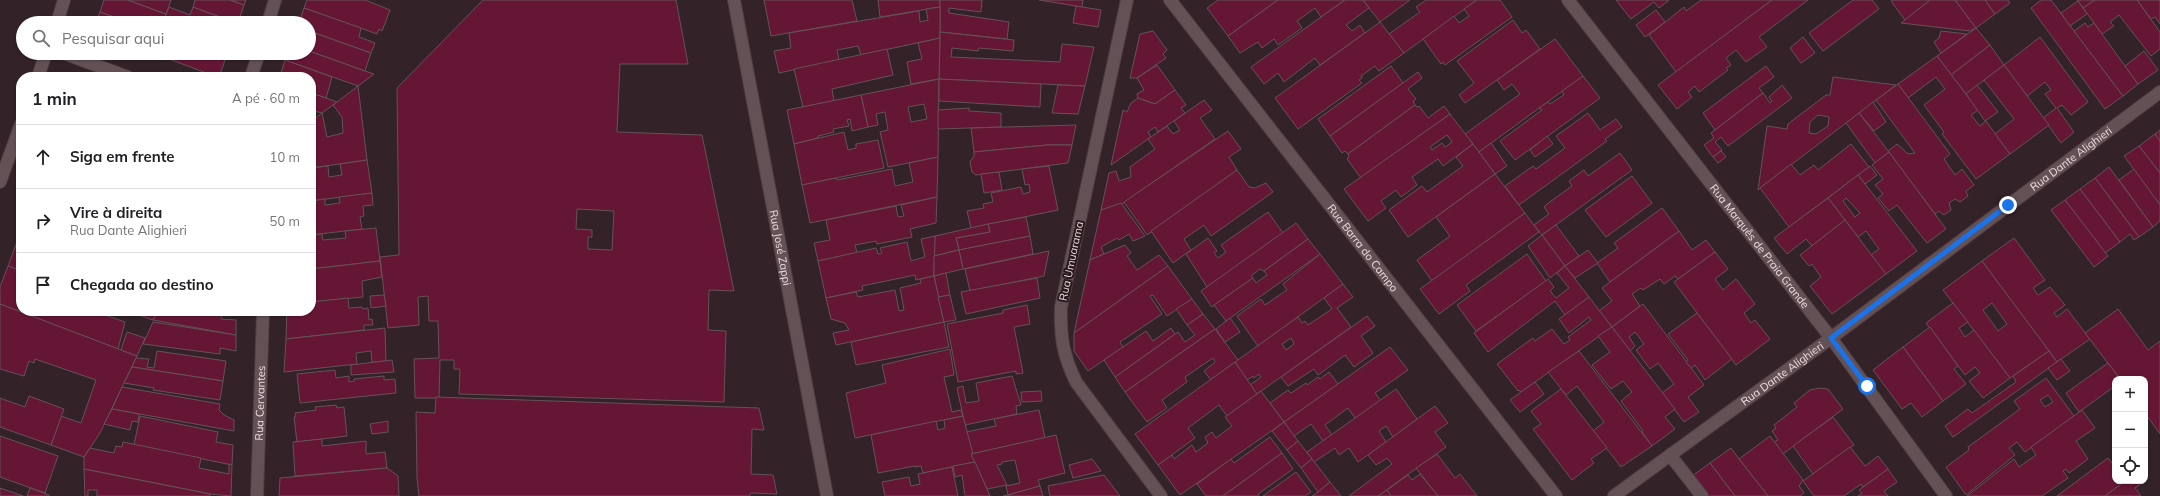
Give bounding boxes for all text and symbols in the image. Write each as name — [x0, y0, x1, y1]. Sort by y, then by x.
search box — [16, 16, 316, 60]
icon: search — [30, 27, 52, 49]
text: Pesquisar aqui — [62, 29, 164, 48]
text: 1 min — [32, 88, 77, 109]
text: A pé · 60 m — [232, 90, 300, 106]
street label: Rua Dante Alighieri — [2027, 123, 2115, 194]
icon: ahead — [32, 146, 54, 168]
text: Siga em frente — [70, 147, 175, 166]
text: 10 m — [270, 149, 300, 165]
street label: Rua Marquês de Praia Grande — [1707, 181, 1812, 311]
route end — [1999, 196, 2017, 214]
street label: Rua Barra do Campo — [1324, 201, 1401, 294]
text: Vire à direita — [70, 203, 162, 222]
street label: Rua José Zappi — [767, 209, 794, 287]
icon: right — [32, 210, 54, 232]
text: 50 m — [270, 213, 300, 229]
street label: Rua Umuarama — [1056, 220, 1086, 302]
text: Rua Dante Alighieri — [70, 222, 187, 238]
icon: arrive — [32, 274, 54, 296]
text: Chegada ao destino — [70, 275, 214, 294]
street label: Rua Dante Alighieri — [1738, 339, 1826, 408]
street label: Rua Cervantes — [252, 365, 268, 441]
map controls — [2112, 376, 2148, 484]
button: + — [2112, 376, 2148, 412]
route start — [1858, 377, 1876, 395]
button: − — [2112, 412, 2148, 448]
button: locate — [2112, 448, 2148, 484]

